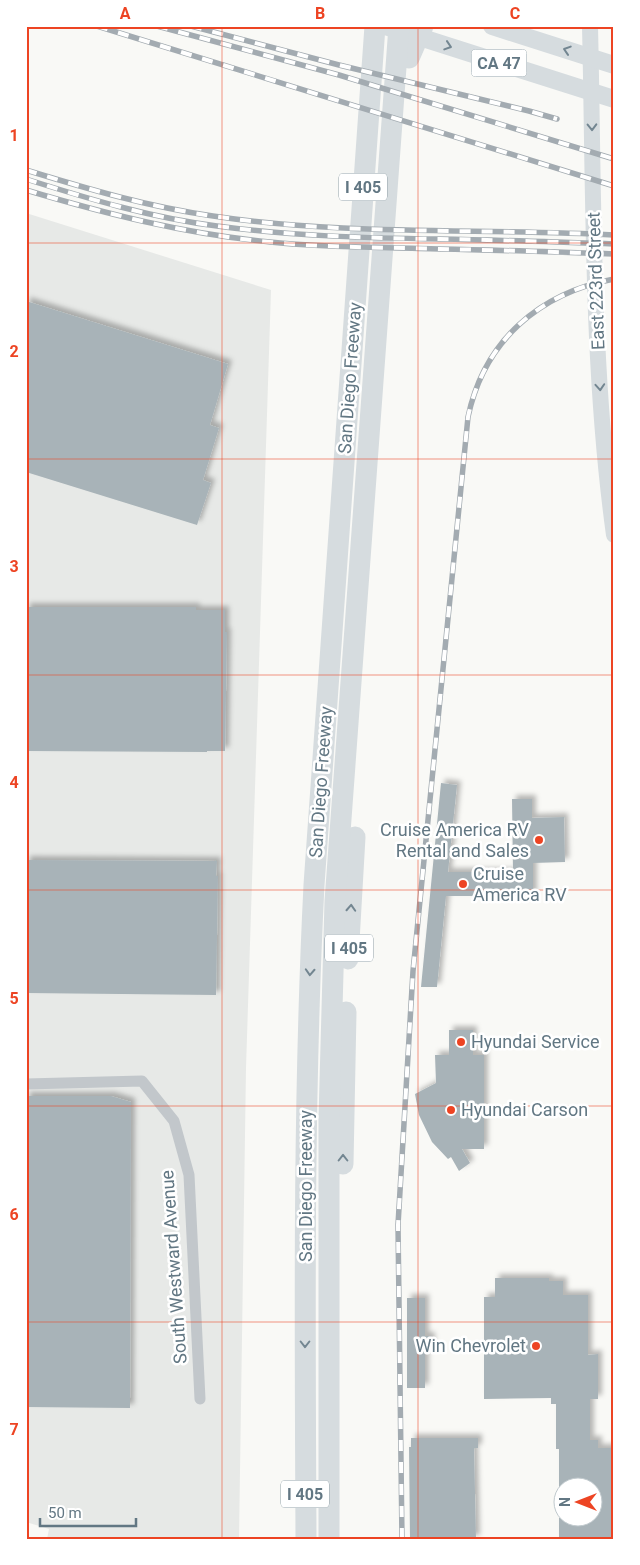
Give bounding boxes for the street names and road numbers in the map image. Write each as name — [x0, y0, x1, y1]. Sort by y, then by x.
road number: CA 47 — [472, 49, 526, 76]
road number: I 405 — [339, 173, 387, 200]
street label: East 223rd Street — [583, 212, 608, 350]
street label: San Diego Freeway — [334, 301, 365, 454]
street label: San Diego Freeway — [305, 705, 336, 858]
road number: I 405 — [325, 934, 373, 961]
street label: San Diego Freeway — [295, 1110, 316, 1262]
street label: South Westward Avenue — [156, 1169, 191, 1365]
road number: I 405 — [281, 1480, 329, 1508]

